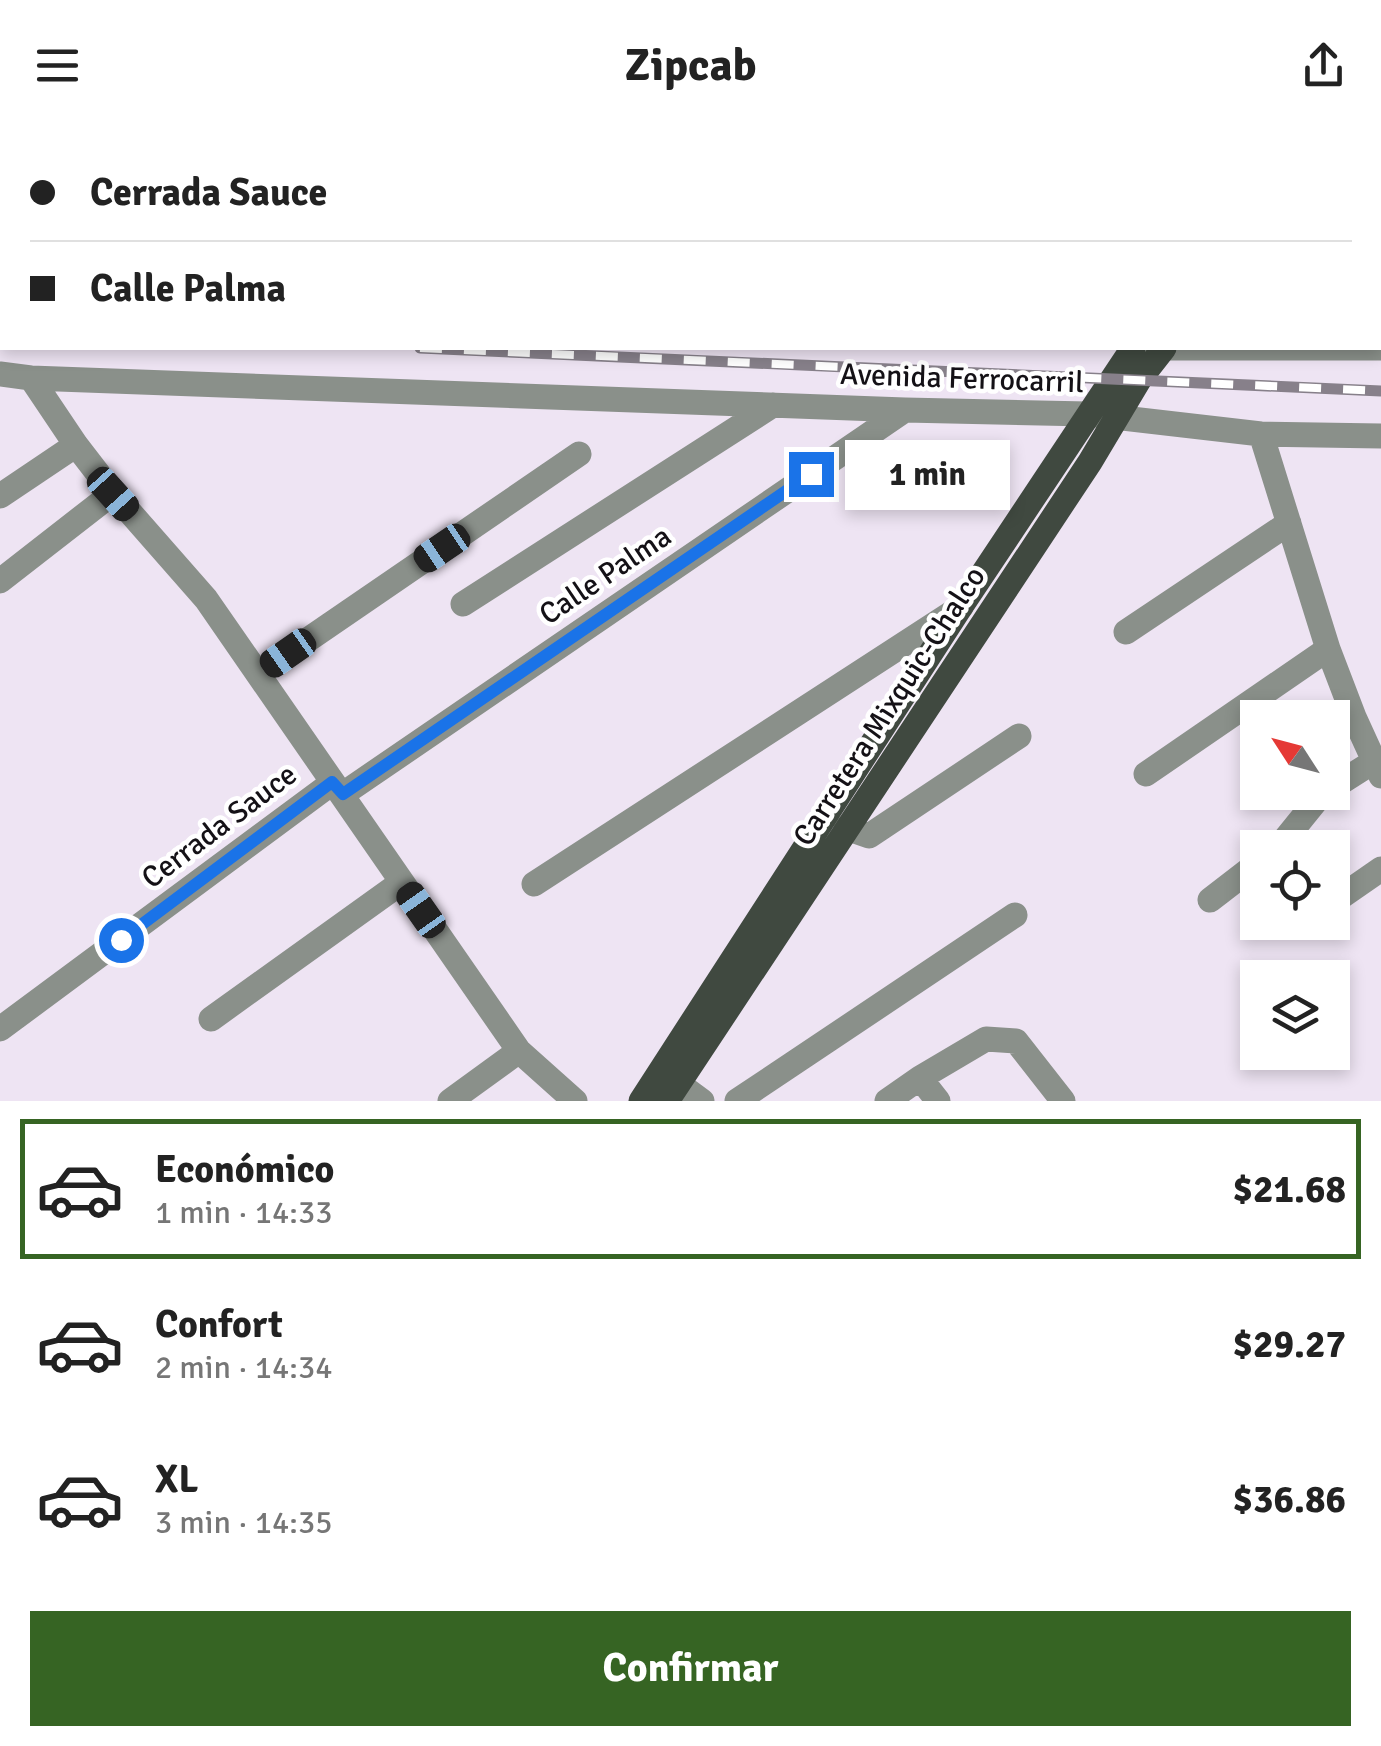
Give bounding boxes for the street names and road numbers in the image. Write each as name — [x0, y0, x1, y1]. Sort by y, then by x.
street label: Avenida Ferrocarril — [839, 356, 1085, 401]
street label: Calle Palma — [532, 518, 678, 633]
street label: Carretera Mixquic-Chalco — [785, 560, 994, 853]
street label: Cerrada Sauce — [134, 756, 304, 897]

